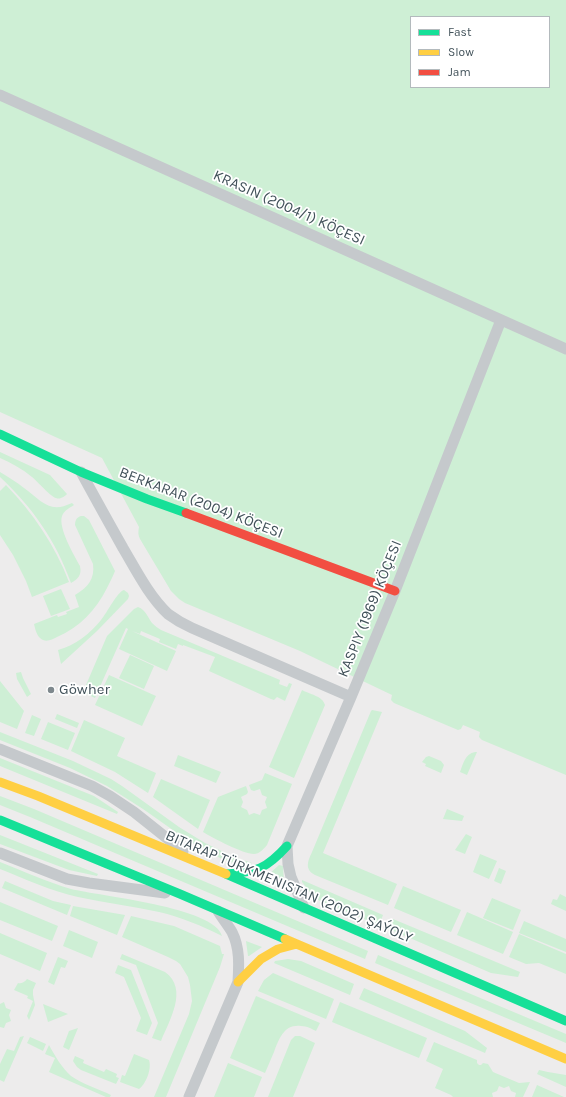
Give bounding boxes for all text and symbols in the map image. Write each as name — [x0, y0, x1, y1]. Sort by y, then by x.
legend — [410, 16, 550, 88]
text: Fast — [448, 25, 471, 39]
text: Slow — [448, 45, 474, 59]
text: Jam — [448, 65, 471, 79]
street label: KRASIN (2004/1) KÖÇESI — [210, 166, 368, 250]
street label: BERKARAR (2004) KÖÇESI — [117, 463, 285, 543]
street label: KASPIY (1969) KÖÇESI — [334, 538, 406, 680]
place label: Göwher — [59, 681, 110, 699]
marker: Göwher — [46, 685, 56, 695]
street label: BITARAP TÜRKMENISTAN (2002) ŞAÝOLY — [163, 827, 415, 947]

